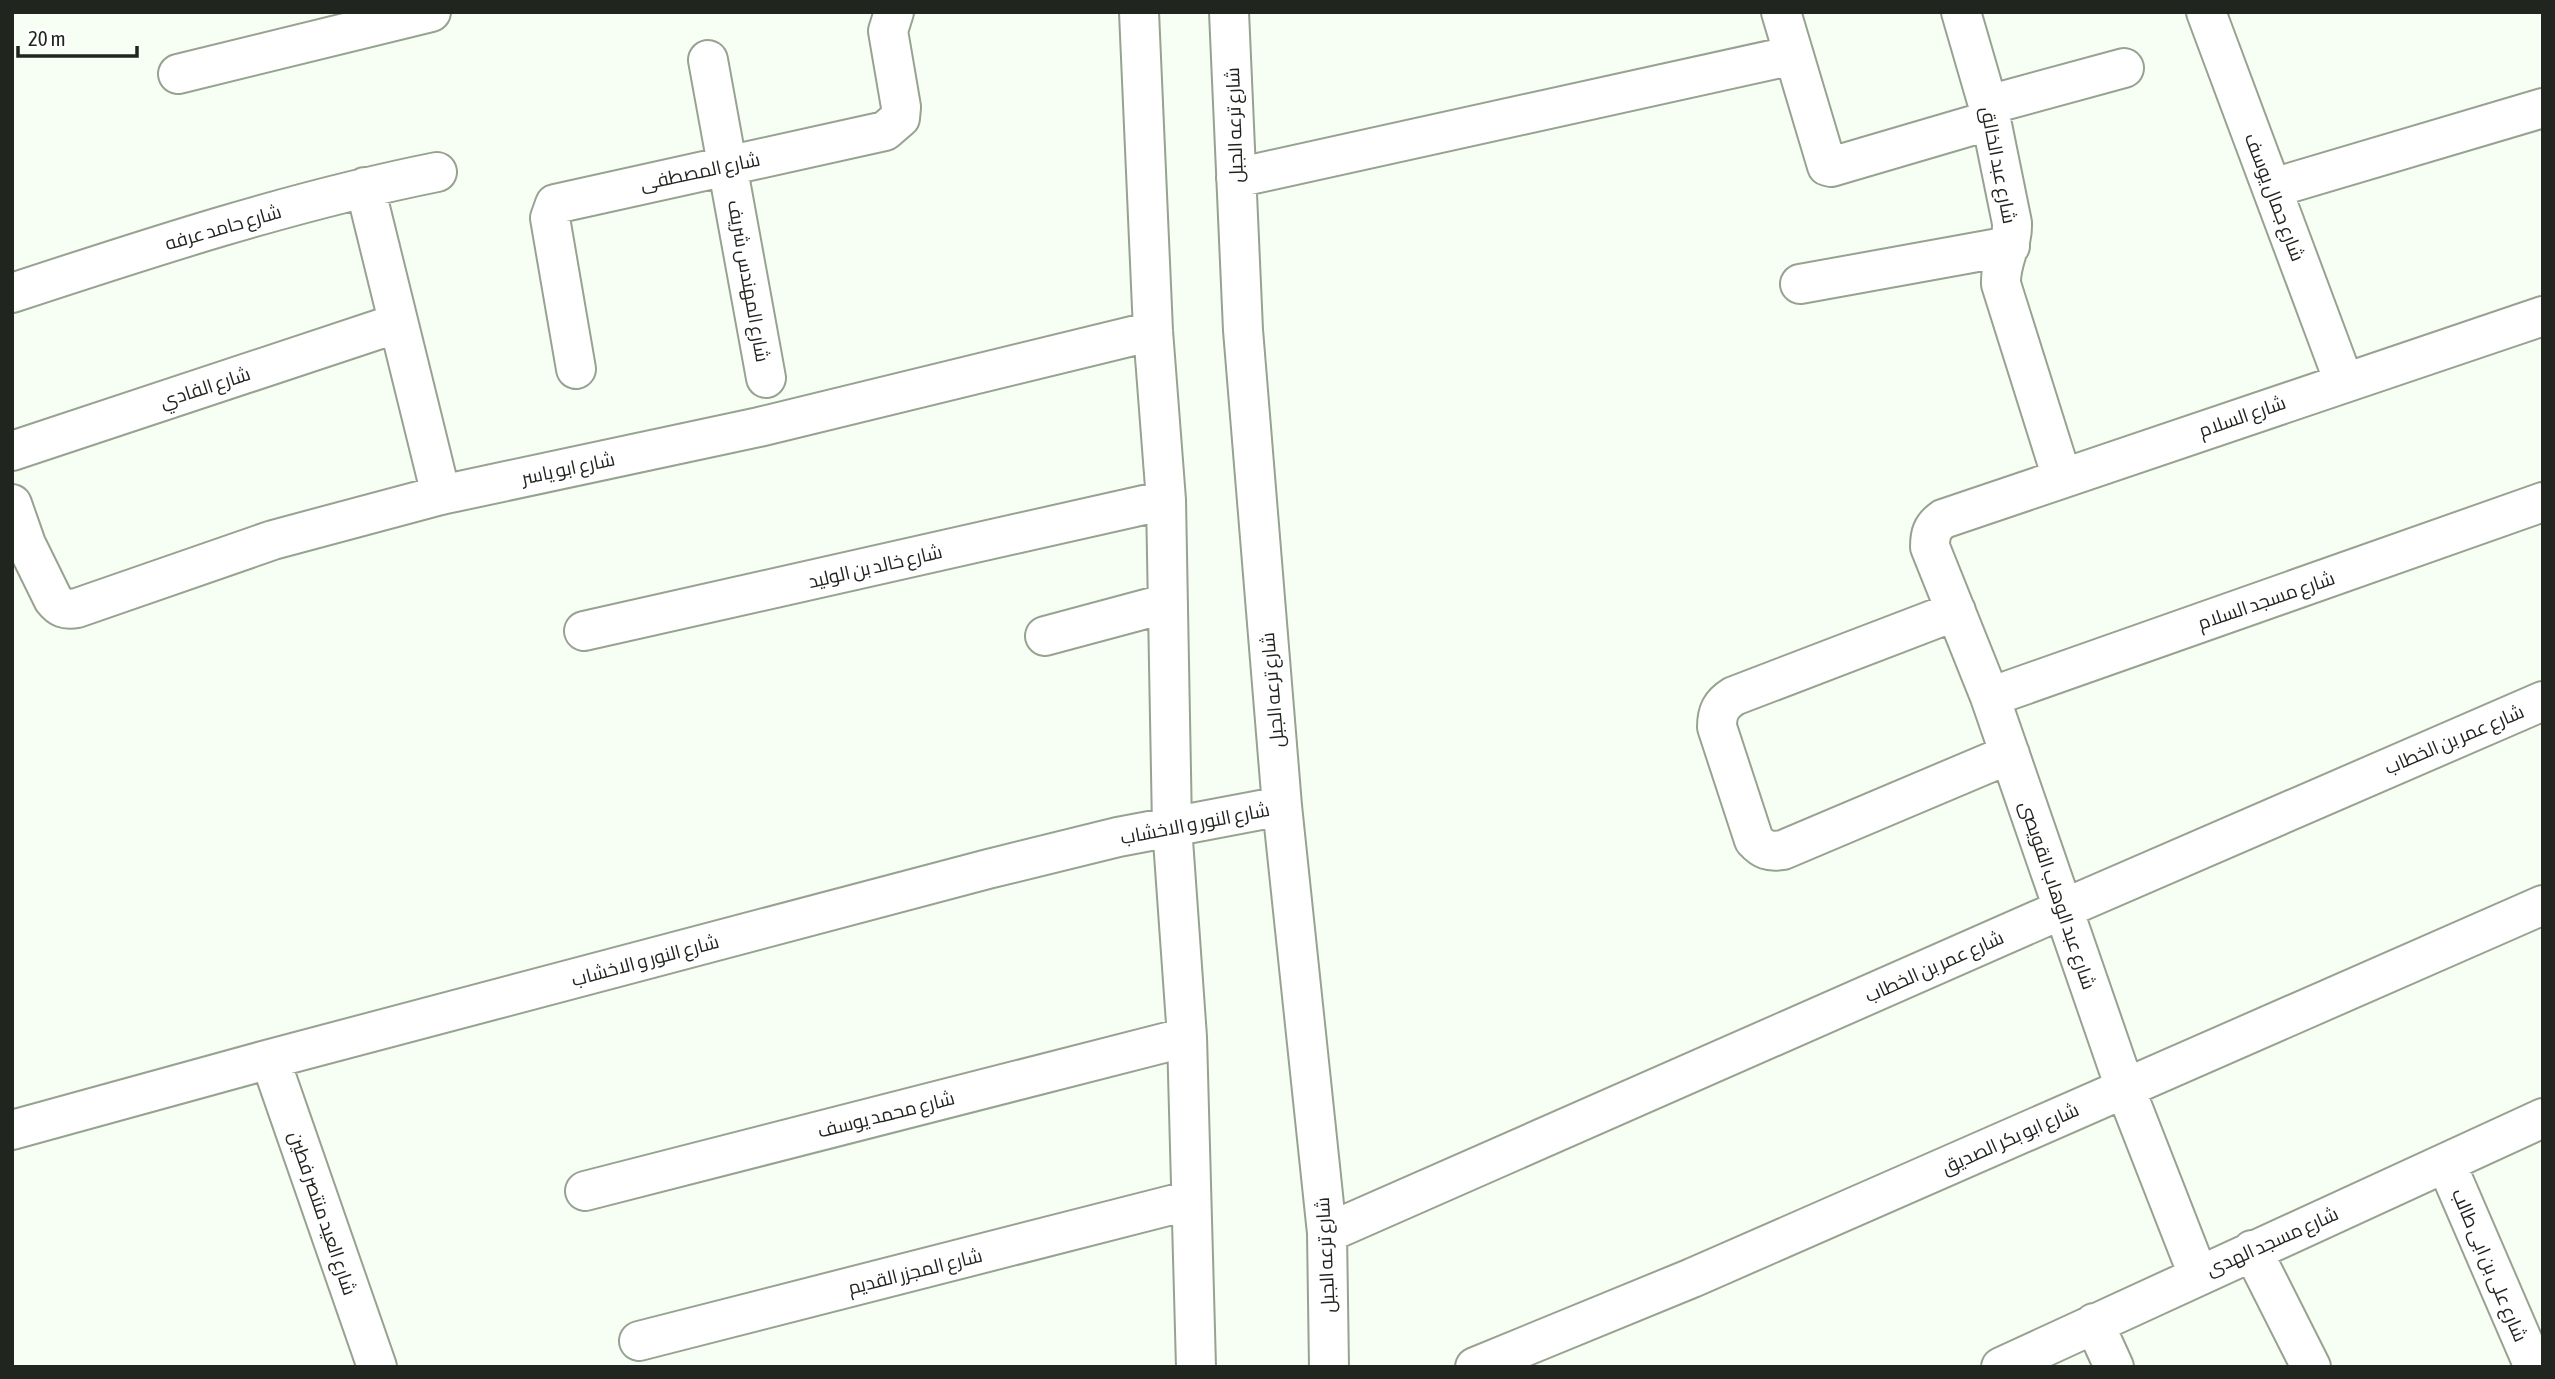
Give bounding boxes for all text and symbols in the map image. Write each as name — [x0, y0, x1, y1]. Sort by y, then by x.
scale bar — [18, 14, 136, 58]
text: 20 m — [28, 26, 66, 50]
street label: شارع ترعه الجبل — [1221, 67, 1250, 183]
street label: شارع عبد الخالق — [1974, 105, 2021, 226]
street label: شارع جمال يوسف — [2238, 130, 2310, 265]
street label: شارع المصطفى — [638, 148, 763, 197]
street label: شارع المهندس شريف — [721, 198, 774, 364]
street label: شارع حامد عرفه — [162, 200, 285, 257]
street label: شارع الفادي — [157, 362, 254, 416]
street label: شارع السلام — [2196, 391, 2289, 444]
street label: شارع ابو ياسر — [518, 447, 617, 492]
street label: شارع خالد بن الوليد — [806, 540, 945, 595]
street label: شارع مسجد السلام — [2195, 566, 2338, 637]
street label: شارع ترعه الجبل — [1256, 631, 1291, 749]
street label: شارع عمر بن الخطاب — [2381, 700, 2528, 781]
street label: شارع النور و الاخشاب — [1118, 798, 1272, 851]
street label: شارع عبد الوهاب القويصى — [2013, 798, 2101, 993]
street label: شارع عمر بن الخطاب — [1861, 926, 2008, 1009]
street label: شارع النور و الاخشاب — [569, 930, 722, 993]
street label: شارع محمد يوسف — [815, 1086, 958, 1145]
street label: شارع ابو بكر الصديق — [1938, 1098, 2083, 1181]
street label: شارع العيد منتصر فطين — [282, 1128, 361, 1299]
street label: شارع على بن ابى طالب — [2445, 1185, 2532, 1346]
street label: شارع ترعه الجبل — [1311, 1197, 1342, 1313]
street label: شارع مسجد الهدى — [2203, 1202, 2343, 1283]
street label: شارع المجزر القديم — [846, 1244, 985, 1301]

